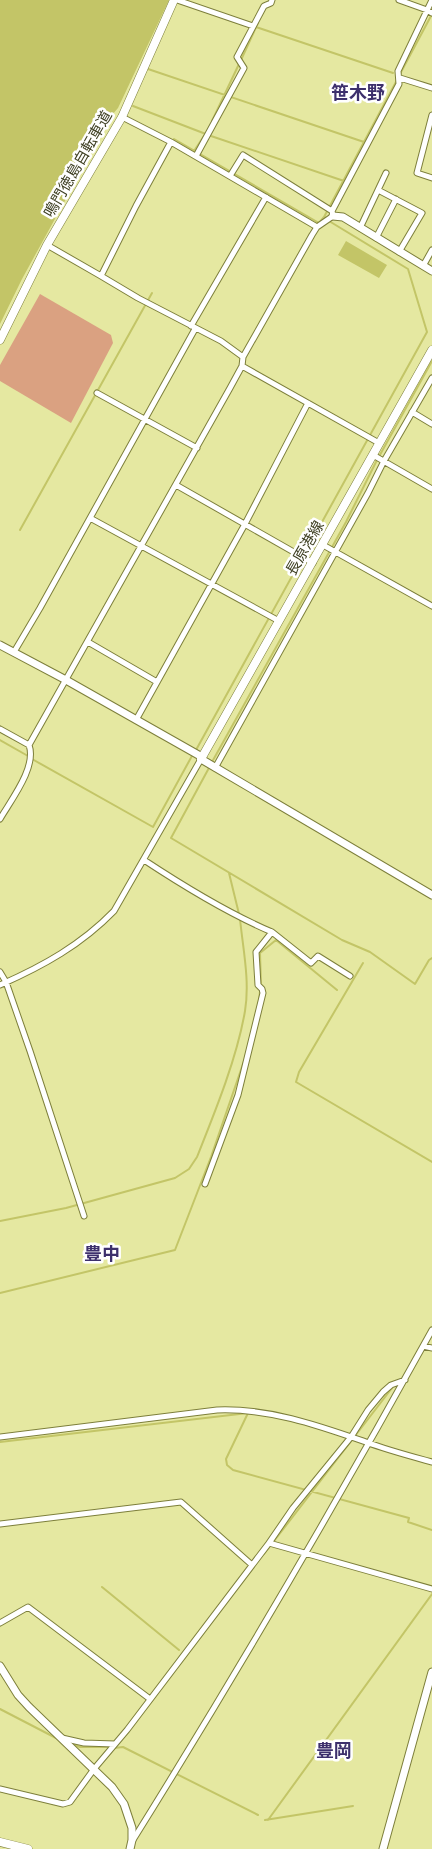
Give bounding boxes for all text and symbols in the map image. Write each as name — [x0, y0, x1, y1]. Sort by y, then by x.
district label: 笹木野 — [331, 81, 385, 104]
street label: 鳴門徳島自転車道 — [39, 107, 116, 220]
street label: 長原港線 — [281, 517, 328, 578]
district label: 豊中 — [84, 1242, 120, 1265]
district label: 豊岡 — [316, 1739, 352, 1762]

